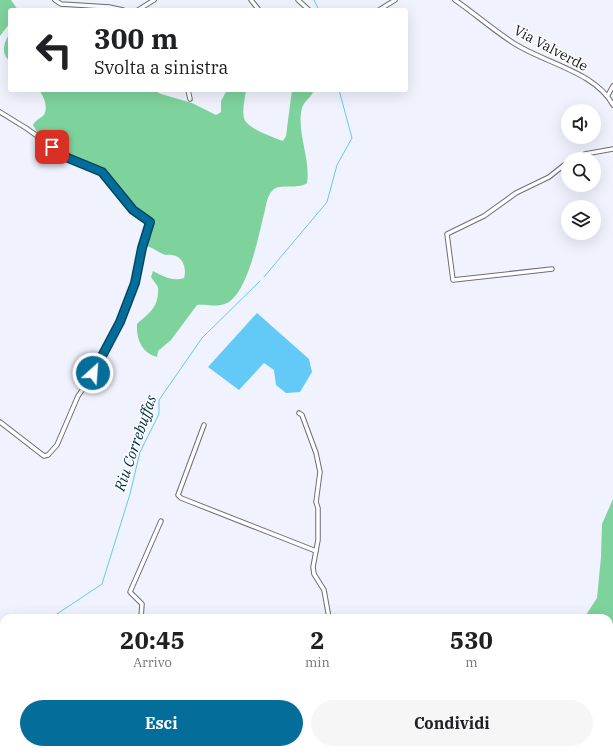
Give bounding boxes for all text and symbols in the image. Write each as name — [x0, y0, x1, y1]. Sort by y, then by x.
text: 300 m — [94, 20, 178, 57]
street label: Via Valverde — [511, 21, 591, 75]
icon: left — [28, 24, 80, 76]
text: Svolta a sinistra — [94, 56, 228, 79]
map controls — [561, 104, 601, 240]
button: sound — [561, 104, 601, 144]
pin — [35, 130, 69, 164]
icon: arrive — [41, 136, 63, 158]
button: search — [561, 152, 601, 192]
button: layers — [561, 200, 601, 240]
position arrow — [72, 352, 114, 394]
water label: Riu Correbuffas — [109, 392, 160, 494]
text: 20:45 — [120, 624, 185, 656]
text: 2 — [310, 624, 325, 656]
text: 530 — [450, 624, 493, 656]
text: Arrivo — [133, 654, 172, 671]
text: min — [305, 654, 330, 671]
text: m — [465, 654, 478, 671]
button: Esci — [20, 700, 303, 746]
button: Condividi — [311, 700, 593, 746]

